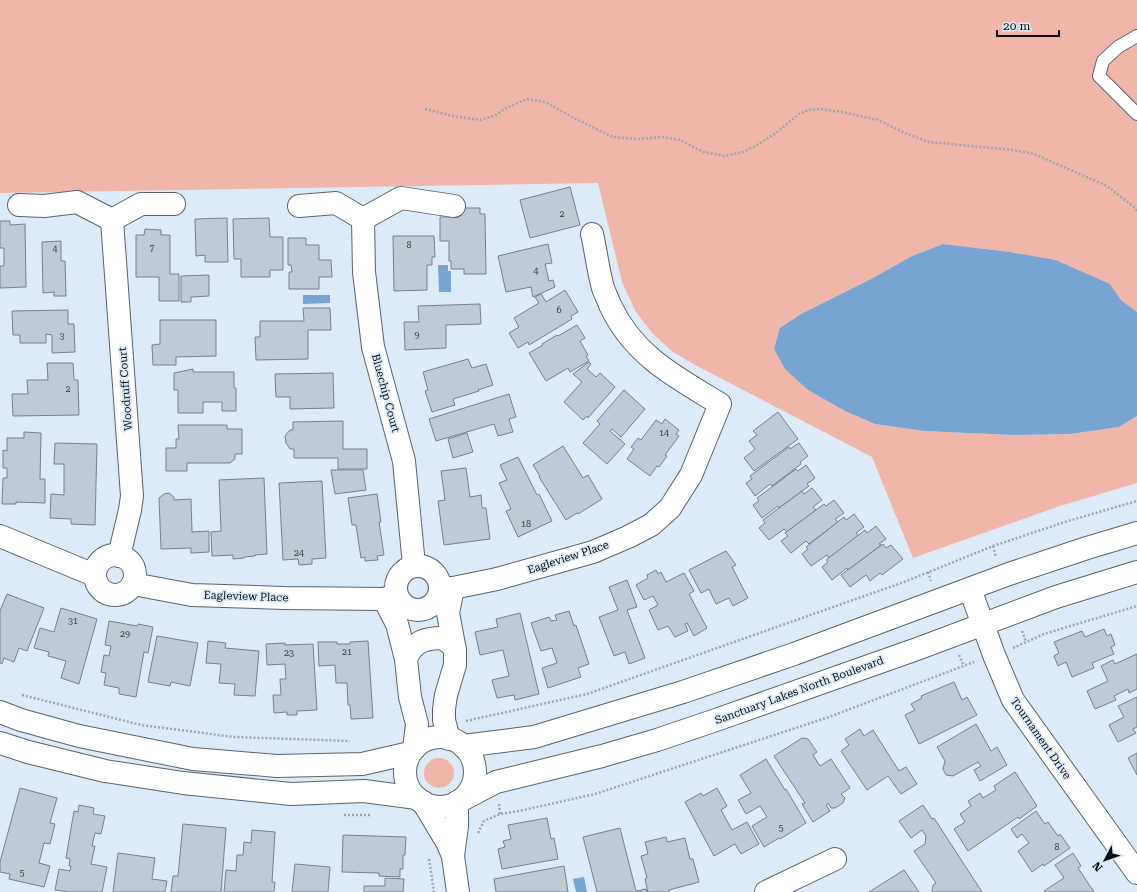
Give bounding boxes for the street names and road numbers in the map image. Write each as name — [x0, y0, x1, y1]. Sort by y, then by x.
street label: Woodruff Court — [116, 347, 135, 431]
street label: Bluechip Court — [369, 352, 402, 434]
street label: Eagleview Place — [526, 538, 610, 577]
street label: Eagleview Place — [203, 589, 289, 604]
street label: Sanctuary Lakes North Boulevard — [713, 654, 885, 727]
street label: Tournament Drive — [1008, 695, 1074, 782]

